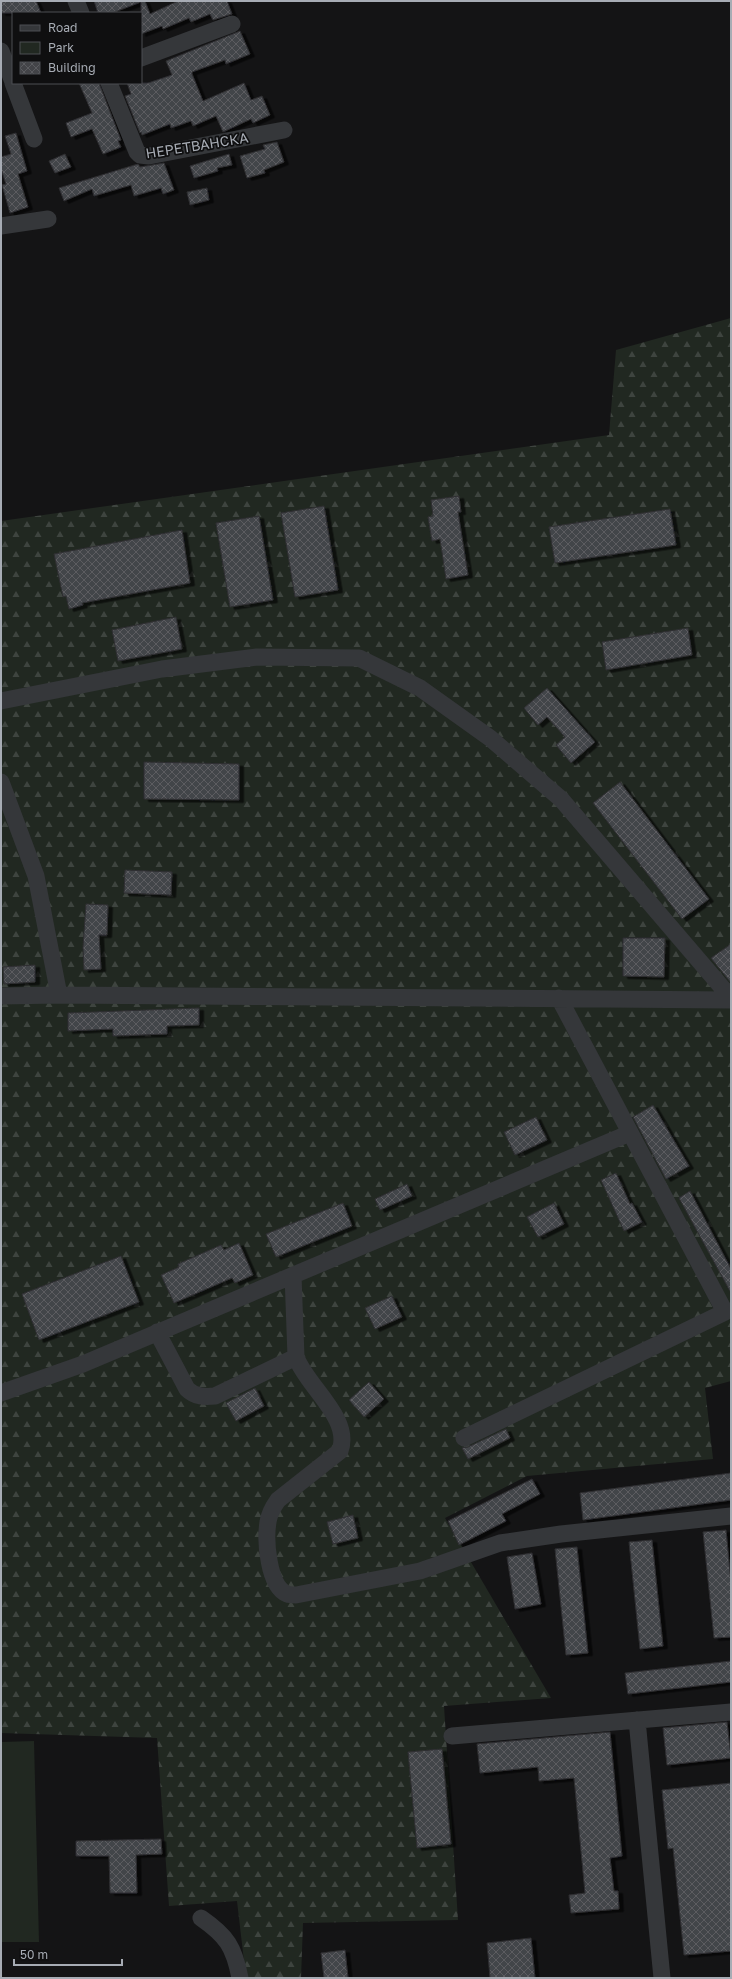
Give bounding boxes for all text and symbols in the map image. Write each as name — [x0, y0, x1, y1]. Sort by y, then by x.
legend — [12, 12, 142, 84]
text: Road — [48, 20, 77, 35]
text: Park — [48, 40, 74, 55]
text: Building — [48, 60, 96, 75]
street label: НЕРЕТВАНСКА — [144, 128, 250, 162]
scale bar — [14, 1941, 122, 1967]
text: 50 m — [20, 1947, 48, 1962]

